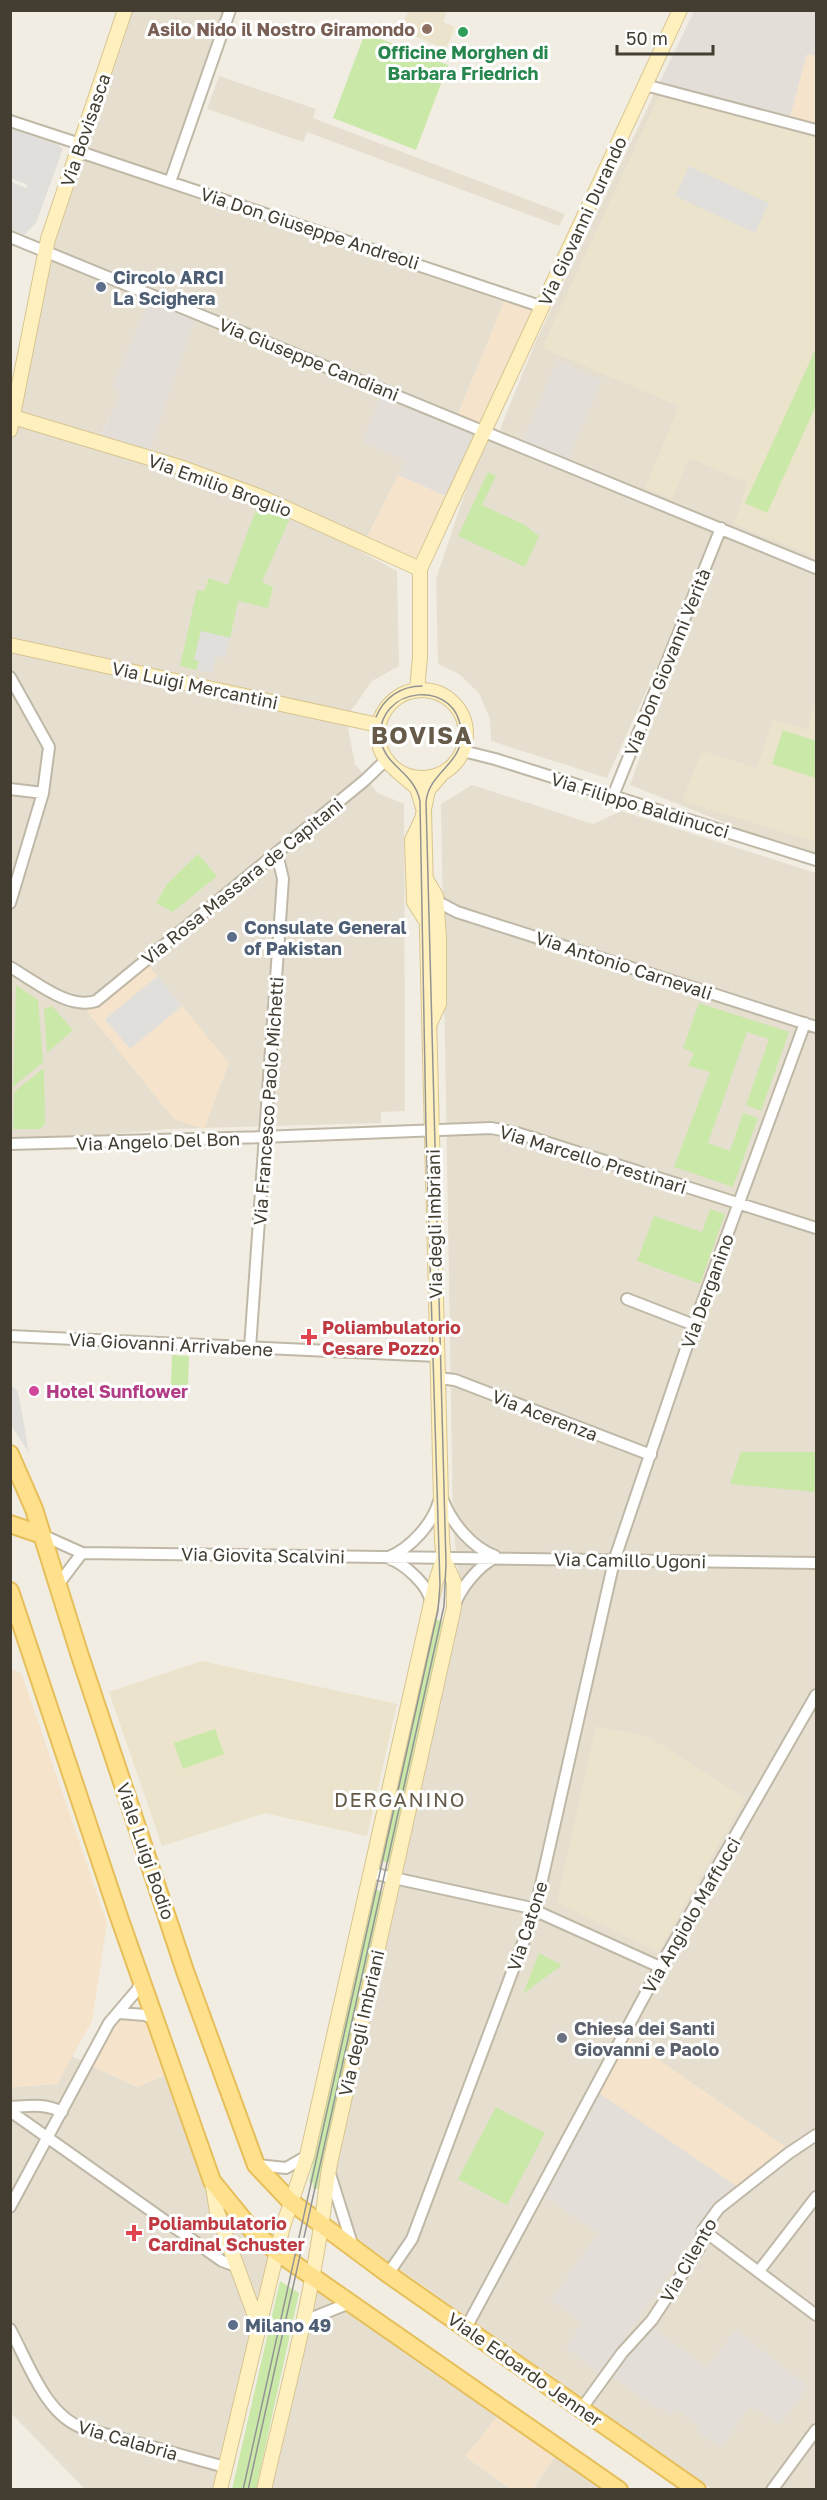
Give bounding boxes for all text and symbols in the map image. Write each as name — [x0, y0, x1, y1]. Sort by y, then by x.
place label: Asilo Nido il Nostro Giramondo — [147, 18, 415, 40]
scale bar — [617, 18, 713, 56]
marker: Asilo Nido il Nostro Giramondo — [420, 22, 434, 36]
marker: Officine Morghen di Barbara Friedrich — [456, 25, 470, 39]
text: 50 m — [626, 27, 668, 49]
place label: Officine Morghen di Barbara Friedrich — [377, 41, 549, 84]
street label: Via Bovisasca — [55, 71, 115, 189]
street label: Via Giovanni Durando — [533, 133, 631, 309]
street label: Via Don Giuseppe Andreoli — [198, 182, 422, 274]
place label: Circolo ARCI La Scighera — [113, 266, 224, 309]
marker: Circolo ARCI La Scighera — [94, 280, 108, 294]
street label: Via Giuseppe Candiani — [216, 313, 402, 405]
street label: Via Emilio Broglio — [145, 449, 295, 521]
street label: Via Don Giovanni Verità — [619, 565, 715, 759]
street label: Via Luigi Mercantini — [110, 657, 280, 713]
district label: BOVISA — [371, 720, 473, 749]
street label: Via Filippo Baldinucci — [548, 767, 732, 843]
street label: Via Rosa Massara de Capitani — [137, 793, 347, 969]
place label: Consulate General of Pakistan — [244, 916, 407, 959]
street label: Via Antonio Carnevali — [533, 926, 715, 1004]
marker: Consulate General of Pakistan — [225, 930, 239, 944]
street label: Via Francesco Paolo Michetti — [248, 976, 288, 1226]
street label: Via Marcello Prestinari — [497, 1120, 689, 1198]
street label: Via Angelo Del Bon — [76, 1127, 240, 1155]
street label: Via degli Imbriani — [422, 1149, 446, 1299]
street label: Via Derganino — [676, 1231, 738, 1351]
place label: Poliambulatorio Cesare Pozzo — [322, 1316, 461, 1359]
street label: Via Giovanni Arrivabene — [68, 1328, 274, 1360]
marker: Poliambulatorio Cesare Pozzo — [300, 1328, 318, 1346]
place label: Hotel Sunflower — [46, 1380, 188, 1402]
marker: Hotel Sunflower — [27, 1384, 41, 1398]
street label: Via Acerenza — [489, 1385, 601, 1445]
street label: Via Giovita Scalvini — [181, 1543, 345, 1567]
street label: Via Camillo Ugoni — [554, 1548, 706, 1572]
street label: Viale Luigi Bodio — [112, 1780, 180, 1922]
district label: DERGANINO — [334, 1787, 466, 1811]
street label: Via Angiolo Maffucci — [637, 1833, 745, 1997]
street label: Via Catone — [502, 1878, 552, 1974]
street label: Via degli Imbriani — [333, 1948, 389, 2098]
place label: Chiesa dei Santi Giovanni e Paolo — [574, 2017, 720, 2060]
marker: Chiesa dei Santi Giovanni e Paolo — [555, 2031, 569, 2045]
place label: Poliambulatorio Cardinal Schuster — [148, 2212, 305, 2255]
street label: Via Cilento — [655, 2214, 721, 2306]
marker: Poliambulatorio Cardinal Schuster — [125, 2224, 143, 2242]
street label: Viale Edoardo Jenner — [443, 2307, 607, 2431]
place label: Milano 49 — [245, 2314, 331, 2336]
marker: Milano 49 — [226, 2318, 240, 2332]
street label: Via Calabria — [75, 2415, 181, 2465]

